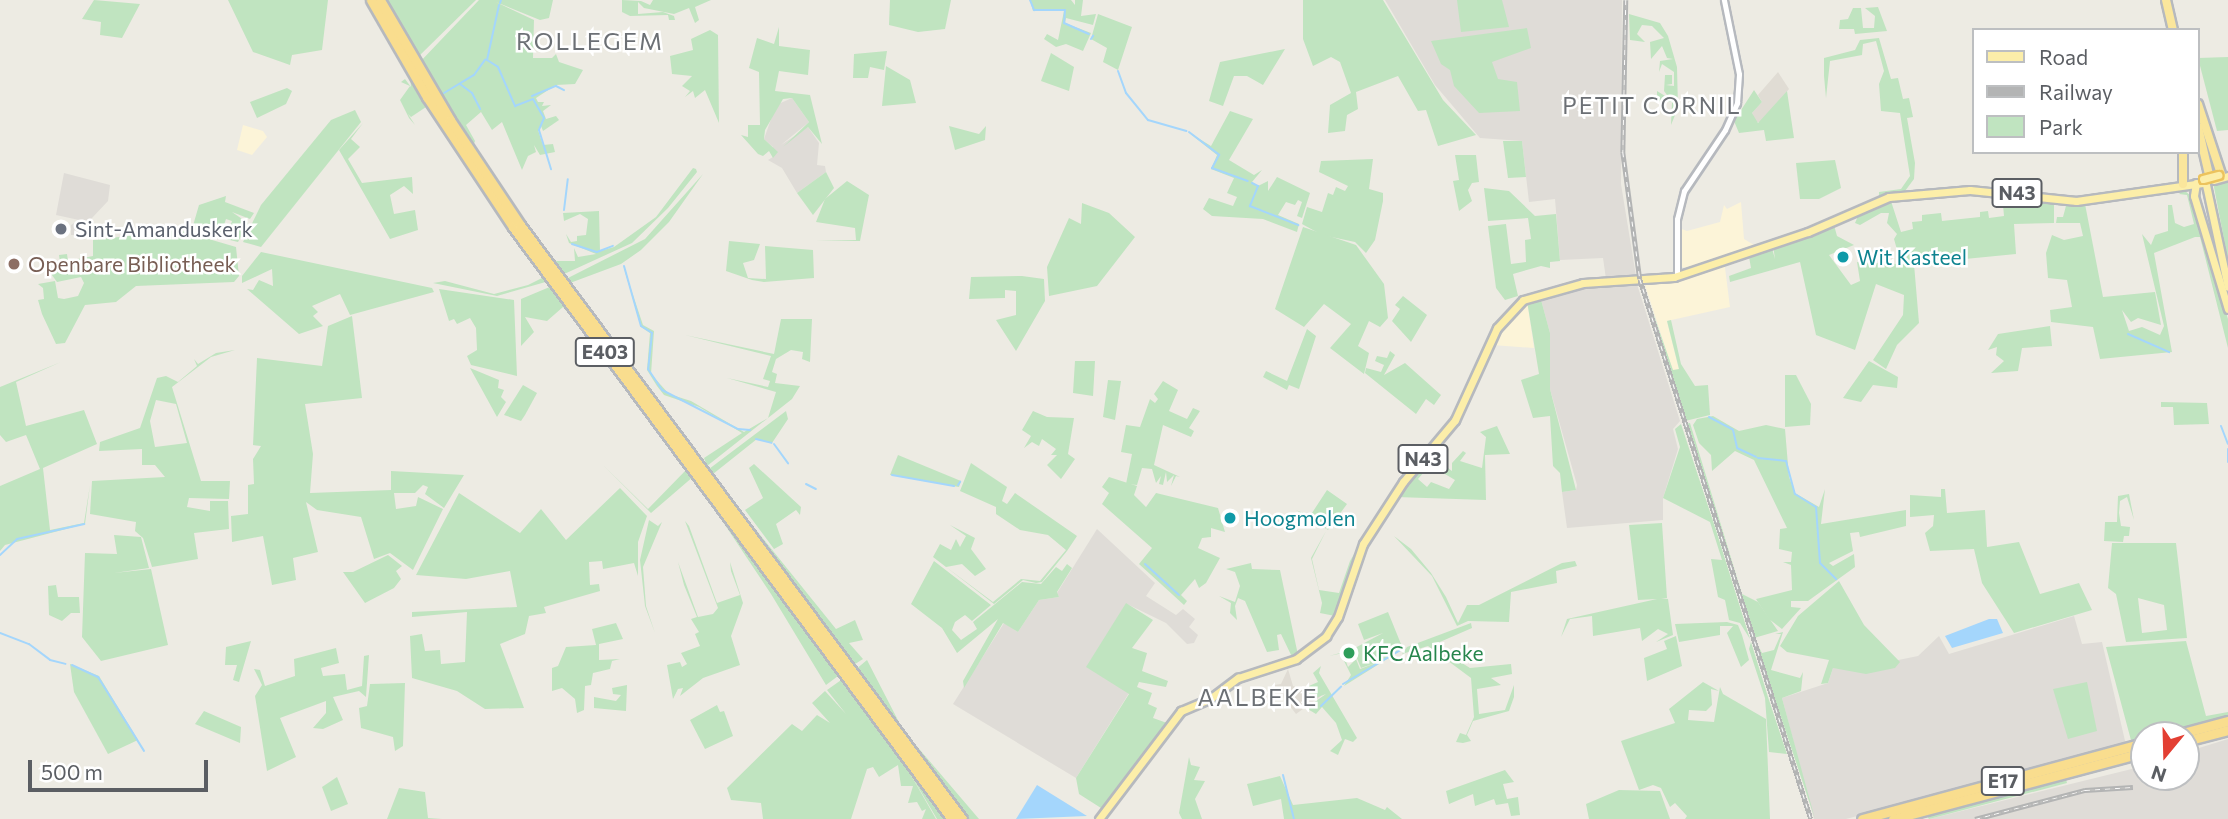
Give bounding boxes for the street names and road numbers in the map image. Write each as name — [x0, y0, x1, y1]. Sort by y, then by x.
road number: N43 — [1991, 178, 2043, 209]
road number: E403 — [574, 336, 636, 368]
road number: N43 — [1397, 444, 1449, 474]
road number: E17 — [1980, 766, 2026, 796]

